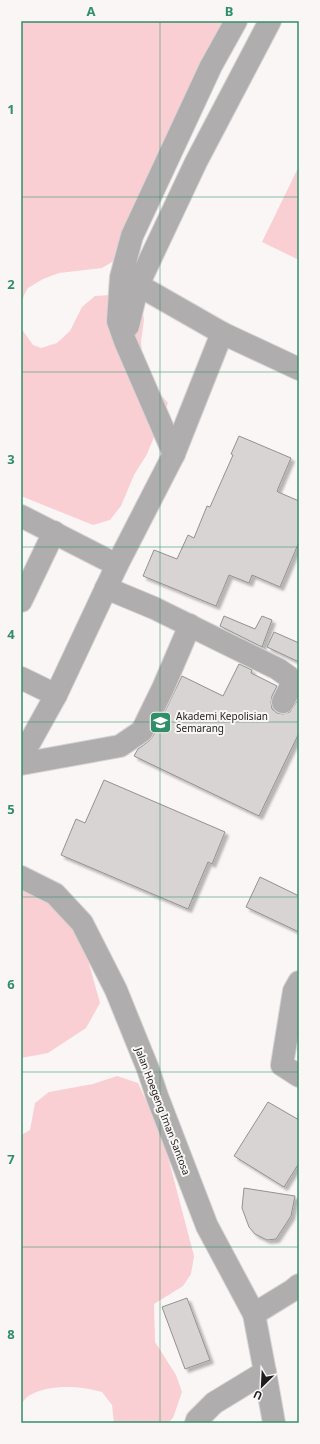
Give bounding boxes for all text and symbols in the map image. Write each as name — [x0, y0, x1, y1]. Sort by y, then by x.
text: A — [87, 2, 96, 20]
text: B — [225, 2, 233, 20]
text: 1 — [7, 100, 15, 118]
text: 2 — [7, 275, 15, 293]
text: 3 — [7, 450, 15, 468]
text: 4 — [7, 625, 15, 643]
school or university icon: Akademi Kepolisian Semarang — [147, 709, 173, 735]
place label: Akademi Kepolisian Semarang — [176, 709, 268, 735]
text: 5 — [7, 800, 15, 818]
text: 6 — [7, 975, 15, 993]
street label: Jalan Hoegeng Iman Santosa — [132, 1044, 194, 1177]
text: 7 — [7, 1150, 15, 1168]
text: 8 — [7, 1325, 15, 1343]
north arrow — [242, 1366, 282, 1406]
text: U — [251, 1387, 265, 1404]

